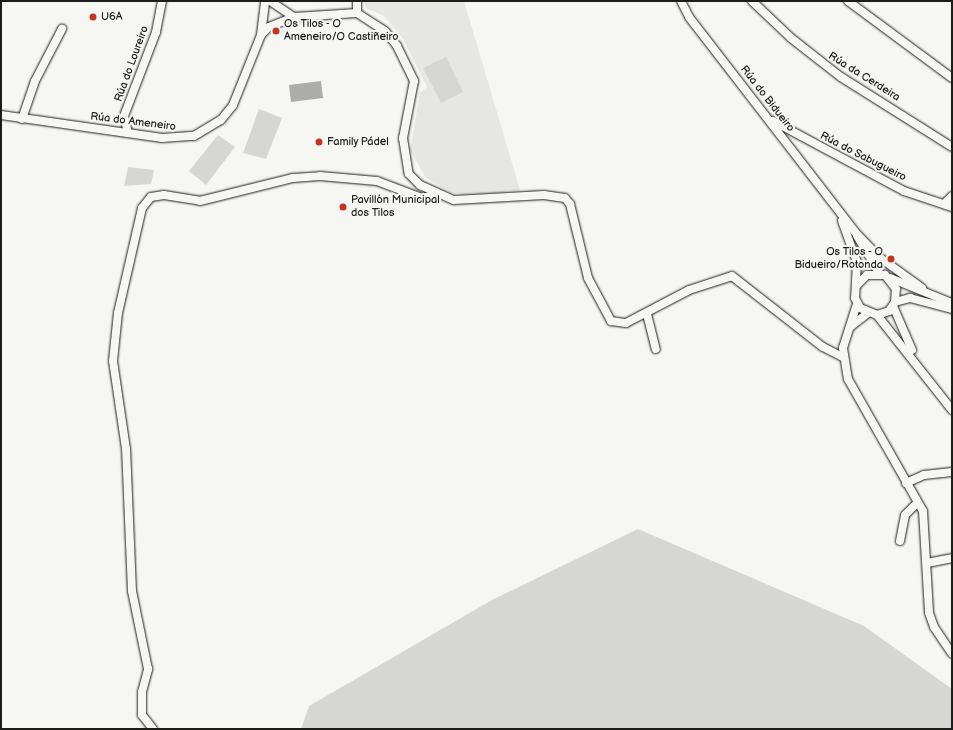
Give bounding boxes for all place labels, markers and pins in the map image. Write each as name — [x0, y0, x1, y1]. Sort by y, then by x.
place label: U6A — [101, 10, 122, 24]
marker: U6A — [88, 12, 98, 22]
place label: Os Tilos - O Ameneiro/O Castiñeiro — [284, 18, 399, 44]
marker: Os Tilos - O Ameneiro/O Castiñeiro — [271, 26, 281, 36]
place label: Family Pádel — [327, 135, 390, 149]
marker: Family Pádel — [314, 137, 324, 147]
place label: Pavillón Municipal dos Tilos — [351, 194, 440, 220]
marker: Pavillón Municipal dos Tilos — [338, 202, 348, 212]
place label: Os Tilos - O Bidueiro/Rotonda — [794, 246, 883, 272]
marker: Os Tilos - O Bidueiro/Rotonda — [886, 254, 896, 264]

